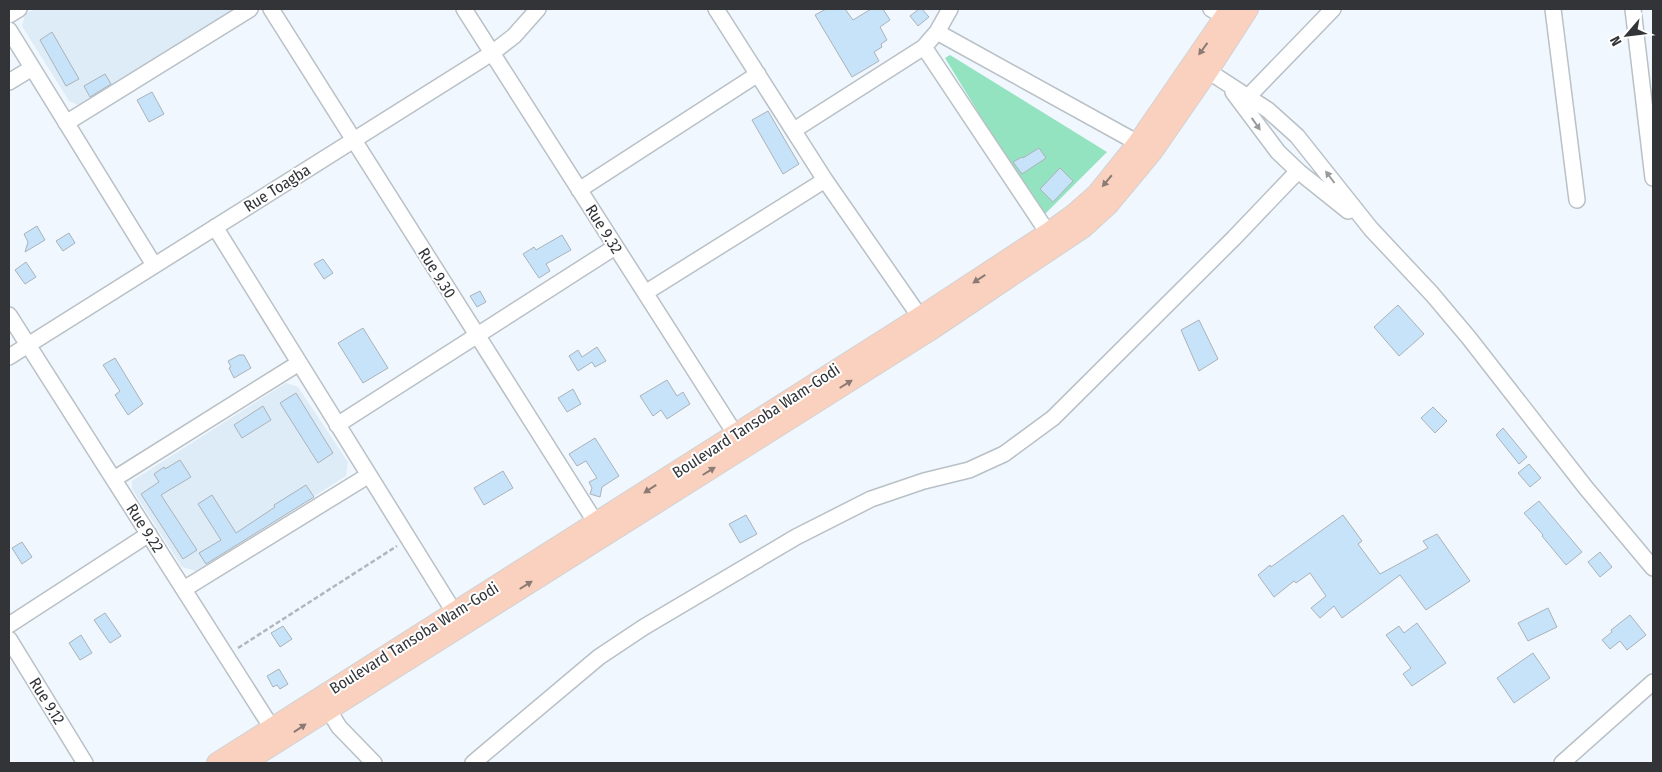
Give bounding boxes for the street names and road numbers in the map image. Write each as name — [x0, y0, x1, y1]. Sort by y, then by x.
street label: Rue Toagba — [240, 160, 314, 216]
street label: Rue 9.32 — [582, 201, 626, 257]
street label: Rue 9.30 — [414, 244, 460, 302]
street label: Boulevard Tansoba Wam-Godi — [669, 360, 843, 482]
street label: Rue 9.22 — [122, 500, 168, 556]
street label: Boulevard Tansoba Wam-Godi — [326, 578, 502, 698]
street label: Rue 9.12 — [25, 674, 69, 728]

